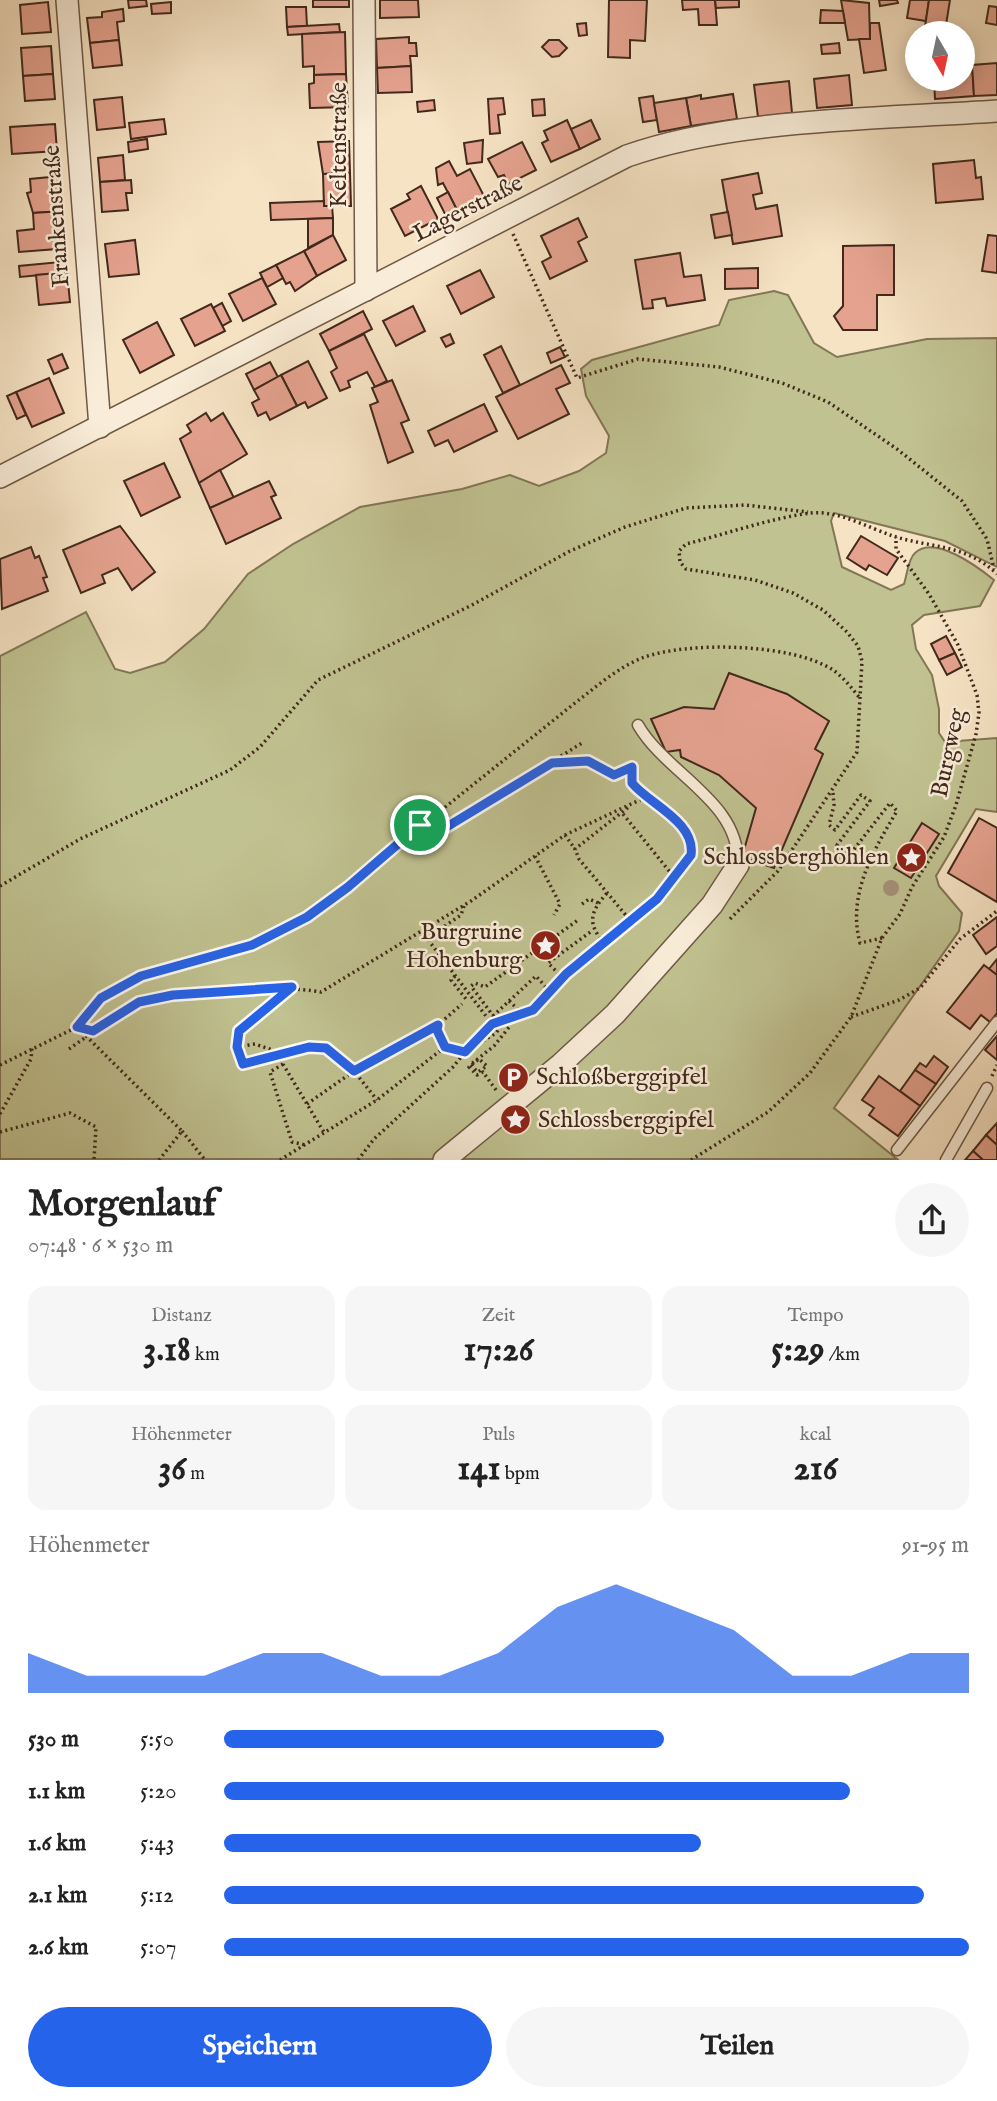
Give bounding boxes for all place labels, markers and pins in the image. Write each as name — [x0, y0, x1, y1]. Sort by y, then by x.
pin — [390, 795, 450, 855]
place icon: Schlossberghöhlen — [895, 840, 929, 874]
place label: Schlossberghöhlen — [703, 842, 889, 873]
place label: Burgruine Hohenburg — [406, 917, 523, 976]
place icon: Burgruine Hohenburg — [528, 929, 562, 963]
parking icon: Schloßberggipfel — [496, 1060, 530, 1094]
place label: Schloßberggipfel — [536, 1062, 708, 1093]
place icon: Schlossberggipfel — [498, 1103, 532, 1137]
place label: Schlossberggipfel — [538, 1105, 714, 1136]

